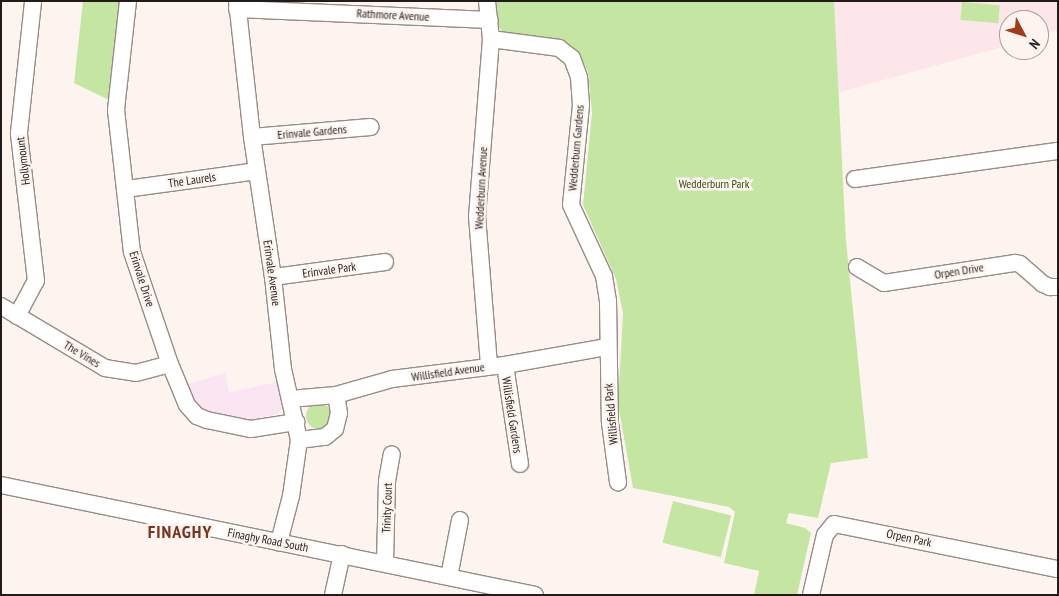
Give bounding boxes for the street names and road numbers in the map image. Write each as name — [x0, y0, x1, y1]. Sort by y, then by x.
street label: Rathmore Avenue — [356, 6, 430, 24]
street label: Wedderburn Gardens — [565, 104, 587, 192]
street label: Erinvale Gardens — [277, 122, 347, 142]
street label: Hollymount — [13, 136, 33, 186]
street label: Wedderburn Avenue — [472, 146, 490, 230]
street label: The Laurels — [167, 170, 217, 190]
street label: Erinvale Avenue — [260, 239, 284, 307]
street label: Erinvale Drive — [126, 249, 158, 309]
street label: Erinvale Park — [301, 259, 357, 281]
street label: Orpen Drive — [933, 260, 985, 282]
street label: The Vines — [61, 337, 103, 371]
street label: Willisfield Avenue — [410, 360, 486, 384]
street label: Willisfield Gardens — [499, 376, 525, 454]
street label: Willisfield Park — [601, 383, 621, 445]
street label: Trinity Court — [379, 482, 395, 534]
street label: Finaghy Road South — [226, 525, 310, 555]
street label: Orpen Park — [885, 526, 933, 550]

